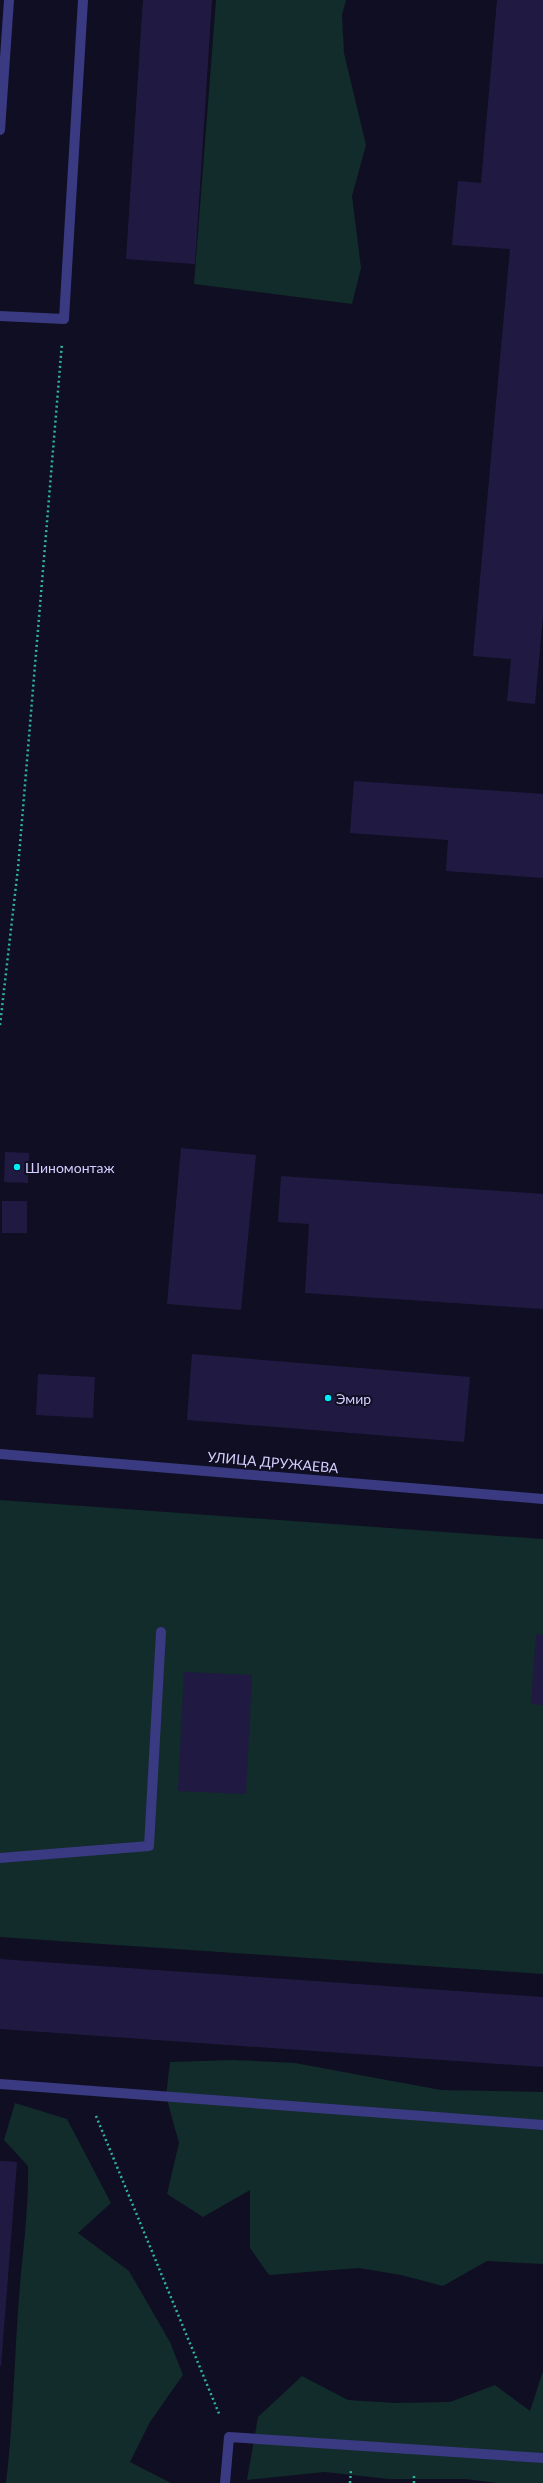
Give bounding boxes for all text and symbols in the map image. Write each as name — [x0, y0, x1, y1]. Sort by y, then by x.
place label: Шиномонтаж — [25, 1159, 115, 1176]
marker: Шиномонтаж — [12, 1162, 22, 1172]
place label: Эмир — [336, 1390, 371, 1407]
marker: Эмир — [323, 1393, 333, 1403]
street label: УЛИЦА ДРУЖАЕВА — [207, 1448, 340, 1476]

